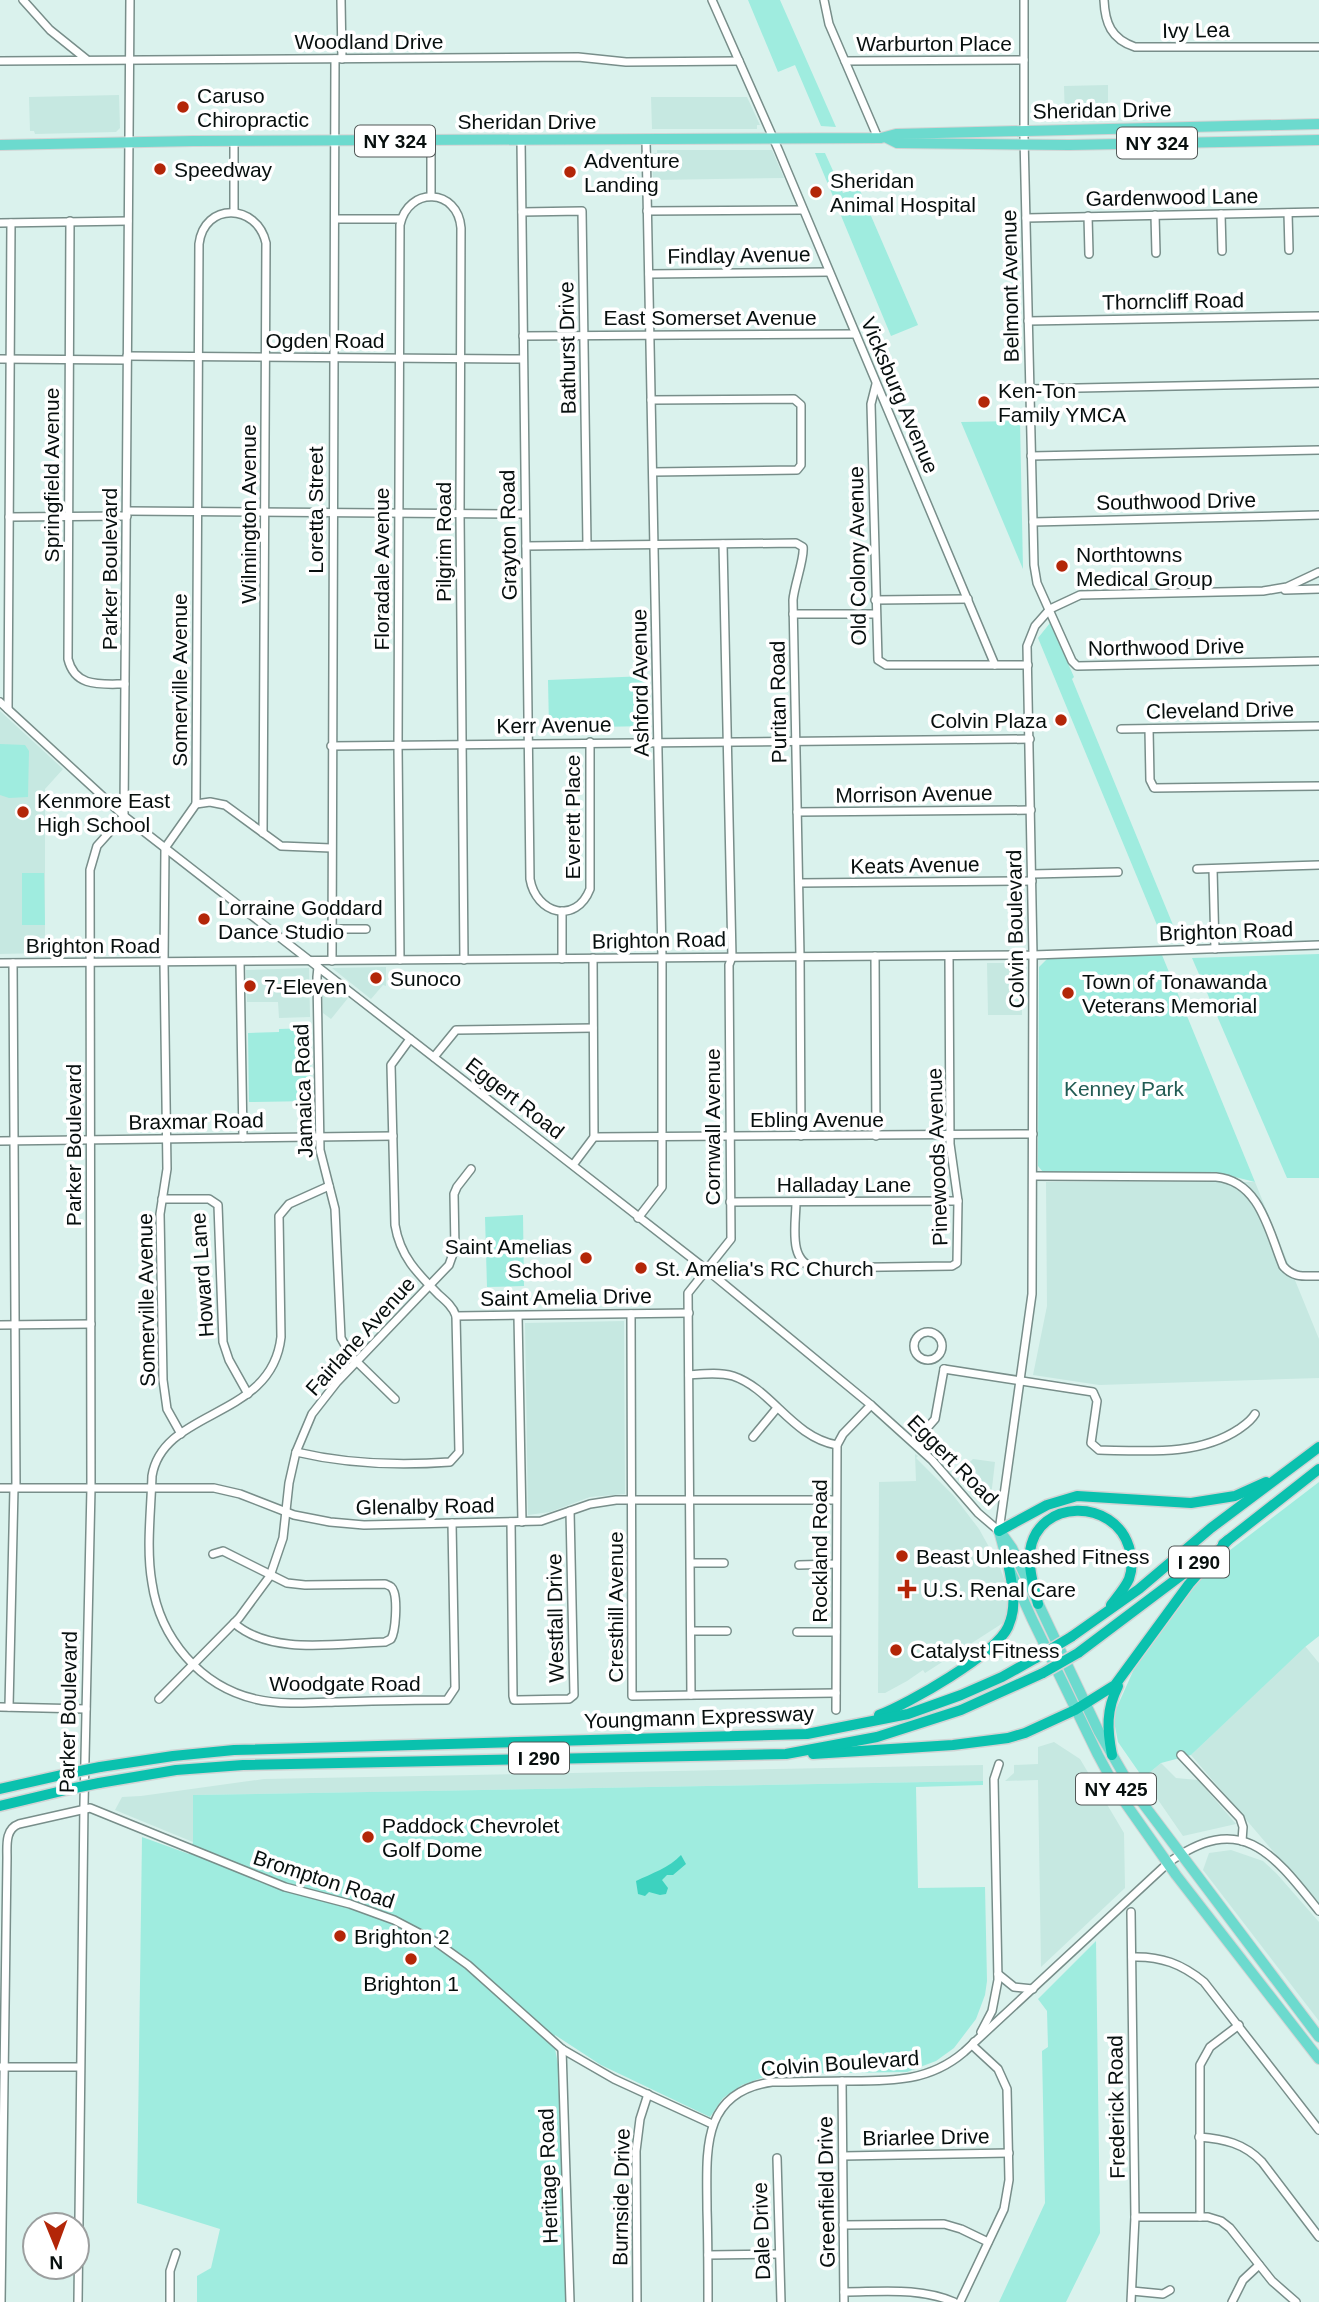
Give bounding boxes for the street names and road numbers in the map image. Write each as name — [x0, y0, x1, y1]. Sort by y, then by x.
street label: Ivy Lea — [1162, 18, 1230, 42]
street label: Woodland Drive — [294, 30, 444, 53]
street label: Warburton Place — [856, 32, 1012, 55]
street label: Sheridan Drive — [1032, 97, 1172, 123]
street label: Sheridan Drive — [458, 110, 596, 133]
road number: NY 324 — [355, 125, 435, 156]
road number: NY 324 — [1117, 127, 1197, 158]
street label: Gardenwood Lane — [1085, 184, 1259, 210]
street label: Belmont Avenue — [997, 210, 1023, 362]
street label: Findlay Avenue — [667, 242, 811, 268]
street label: Bathurst Drive — [554, 281, 580, 415]
street label: Thorncliff Road — [1102, 288, 1244, 314]
street label: East Somerset Avenue — [603, 306, 817, 329]
street label: Vicksburg Avenue — [857, 313, 943, 477]
street label: Ogden Road — [265, 329, 385, 352]
street label: Springfield Avenue — [40, 388, 63, 562]
street label: Wilmington Avenue — [237, 424, 260, 604]
street label: Loretta Street — [304, 446, 327, 574]
street label: Old Colony Avenue — [844, 466, 870, 646]
street label: Grayton Road — [495, 469, 521, 601]
street label: Pilgrim Road — [432, 482, 455, 602]
street label: Floradale Avenue — [370, 487, 393, 651]
street label: Parker Boulevard — [98, 488, 121, 650]
street label: Southwood Drive — [1096, 488, 1256, 514]
street label: Somerville Avenue — [168, 593, 191, 767]
street label: Ashford Avenue — [627, 609, 653, 757]
street label: Northwood Drive — [1088, 634, 1244, 660]
street label: Puritan Road — [765, 641, 791, 763]
street label: Cleveland Drive — [1146, 697, 1294, 723]
street label: Kerr Avenue — [496, 712, 612, 738]
street label: Everett Place — [561, 755, 584, 879]
street label: Morrison Avenue — [835, 781, 993, 807]
street label: Colvin Boulevard — [1002, 849, 1028, 1009]
street label: Keats Avenue — [850, 852, 980, 878]
street label: Brighton Road — [1159, 917, 1293, 945]
street label: Brighton Road — [592, 927, 726, 953]
street label: Brighton Road — [26, 934, 160, 957]
street label: Jamaica Road — [289, 1024, 317, 1158]
street label: Cornwall Avenue — [701, 1048, 724, 1206]
street label: Eggert Road — [461, 1053, 569, 1143]
street label: Parker Boulevard — [62, 1064, 85, 1226]
street label: Pinewoods Avenue — [922, 1068, 952, 1246]
street label: Braxmar Road — [128, 1108, 264, 1134]
street label: Ebling Avenue — [750, 1108, 884, 1131]
street label: Halladay Lane — [777, 1173, 911, 1196]
street label: Howard Lane — [186, 1212, 218, 1338]
street label: Somerville Avenue — [133, 1213, 159, 1387]
street label: Fairlane Avenue — [301, 1272, 419, 1400]
street label: Saint Amelia Drive — [480, 1284, 652, 1310]
street label: Eggert Road — [903, 1410, 1003, 1510]
street label: Rockland Road — [808, 1479, 831, 1623]
street label: Glenalby Road — [355, 1493, 495, 1519]
street label: Cresthill Avenue — [604, 1531, 627, 1683]
road number: I 290 — [1169, 1546, 1229, 1578]
street label: Westfall Drive — [542, 1553, 568, 1683]
street label: Parker Boulevard — [55, 1631, 81, 1793]
street label: Woodgate Road — [269, 1672, 421, 1695]
street label: Youngmann Expressway — [583, 1701, 815, 1733]
road number: I 290 — [509, 1742, 569, 1774]
road number: NY 425 — [1076, 1774, 1156, 1804]
street label: Brompton Road — [250, 1845, 398, 1913]
street label: Frederick Road — [1103, 2035, 1129, 2179]
street label: Colvin Boulevard — [760, 2046, 920, 2080]
street label: Heritage Road — [534, 2108, 562, 2244]
street label: Greenfield Drive — [813, 2116, 839, 2268]
street label: Briarlee Drive — [862, 2124, 990, 2150]
street label: Burnside Drive — [608, 2128, 634, 2266]
street label: Dale Drive — [748, 2182, 774, 2280]

